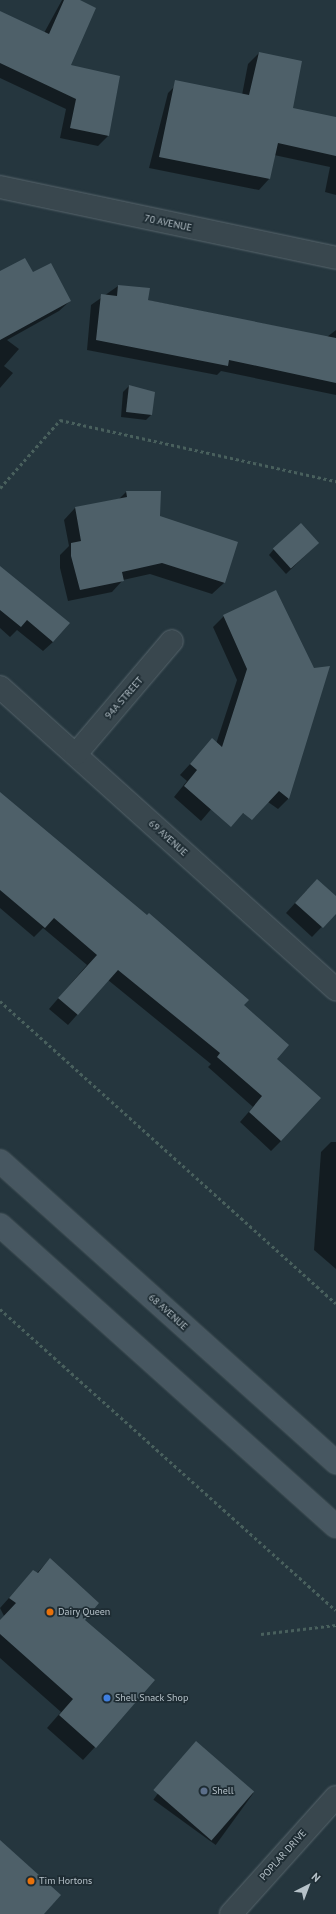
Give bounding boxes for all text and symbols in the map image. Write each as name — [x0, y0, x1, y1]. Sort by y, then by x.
street label: 70 AVENUE — [143, 212, 193, 234]
street label: 94A STREET — [102, 674, 146, 722]
street label: 69 AVENUE — [146, 817, 190, 859]
street label: 68 AVENUE — [146, 1291, 190, 1333]
place label: Dairy Queen — [58, 1606, 111, 1618]
marker: Dairy Queen — [45, 1607, 55, 1617]
place label: Shell Snack Shop — [115, 1692, 189, 1704]
marker: Shell Snack Shop — [102, 1693, 112, 1703]
place label: Shell — [212, 1785, 234, 1797]
marker: Shell — [199, 1786, 209, 1796]
street label: POPLAR DRIVE — [257, 1827, 309, 1883]
north arrow — [288, 1866, 328, 1906]
text: N — [309, 1869, 323, 1885]
place label: Tim Hortons — [39, 1875, 92, 1887]
marker: Tim Hortons — [26, 1876, 36, 1886]

